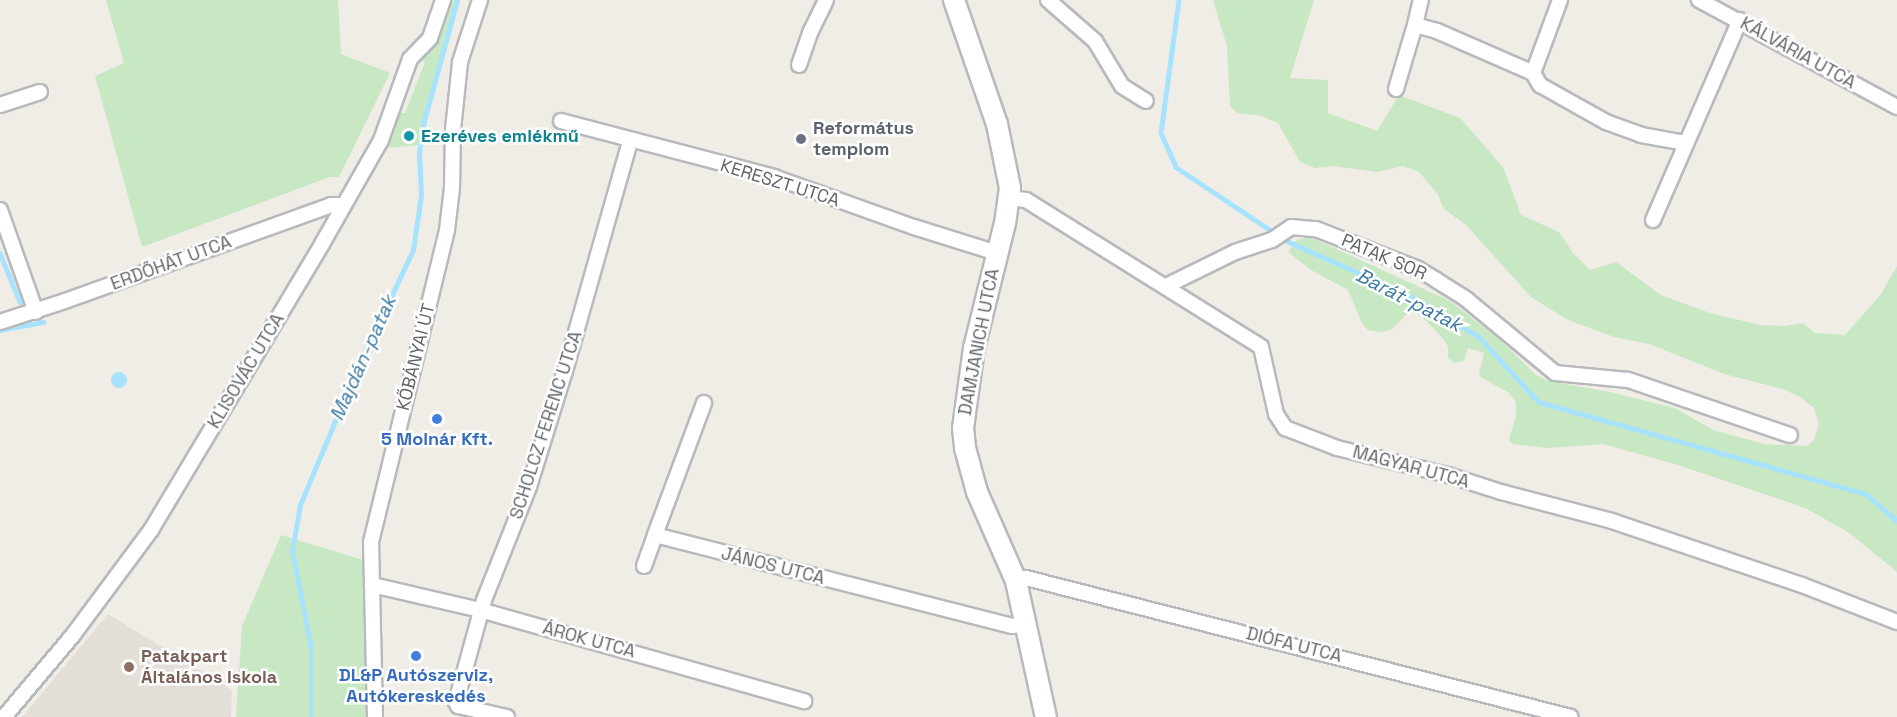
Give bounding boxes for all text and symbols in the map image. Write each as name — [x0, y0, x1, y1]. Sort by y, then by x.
street label: KÁLVÁRIA UTCA — [1736, 12, 1860, 94]
place label: Református templom — [813, 118, 914, 160]
place label: Ezeréves emlékmű — [421, 125, 579, 147]
marker: Ezeréves emlékmű — [402, 129, 416, 143]
marker: Református templom — [794, 132, 808, 146]
street label: KERESZT UTCA — [718, 155, 842, 211]
street label: PATAK SOR — [1338, 229, 1430, 285]
street label: ERDŐHÁT UTCA — [108, 231, 234, 295]
water label: Barát-patak — [1352, 263, 1466, 337]
street label: DAMJANICH UTCA — [954, 267, 1004, 417]
water label: Majdán-patak — [325, 292, 401, 424]
street label: KŐBÁNYAI ÚT — [392, 301, 440, 413]
street label: KLISOVÁC UTCA — [203, 310, 289, 432]
street label: SCHOLCZ FERENC UTCA — [505, 328, 587, 522]
marker: 5 Molnár Kft. — [430, 412, 444, 426]
place label: 5 Molnár Kft. — [381, 428, 493, 450]
street label: MAGYAR UTCA — [1350, 441, 1472, 493]
street label: JÁNOS UTCA — [719, 543, 827, 589]
street label: ÁROK UTCA — [540, 617, 638, 663]
street label: DIÓFA UTCA — [1244, 623, 1344, 667]
place label: Patakpart Általános Iskola — [141, 646, 277, 688]
marker: DL&P Autószerviz, Autókereskedés — [409, 649, 423, 663]
marker: Patakpart Általános Iskola — [122, 660, 136, 674]
place label: DL&P Autószerviz, Autókereskedés — [339, 665, 493, 708]

